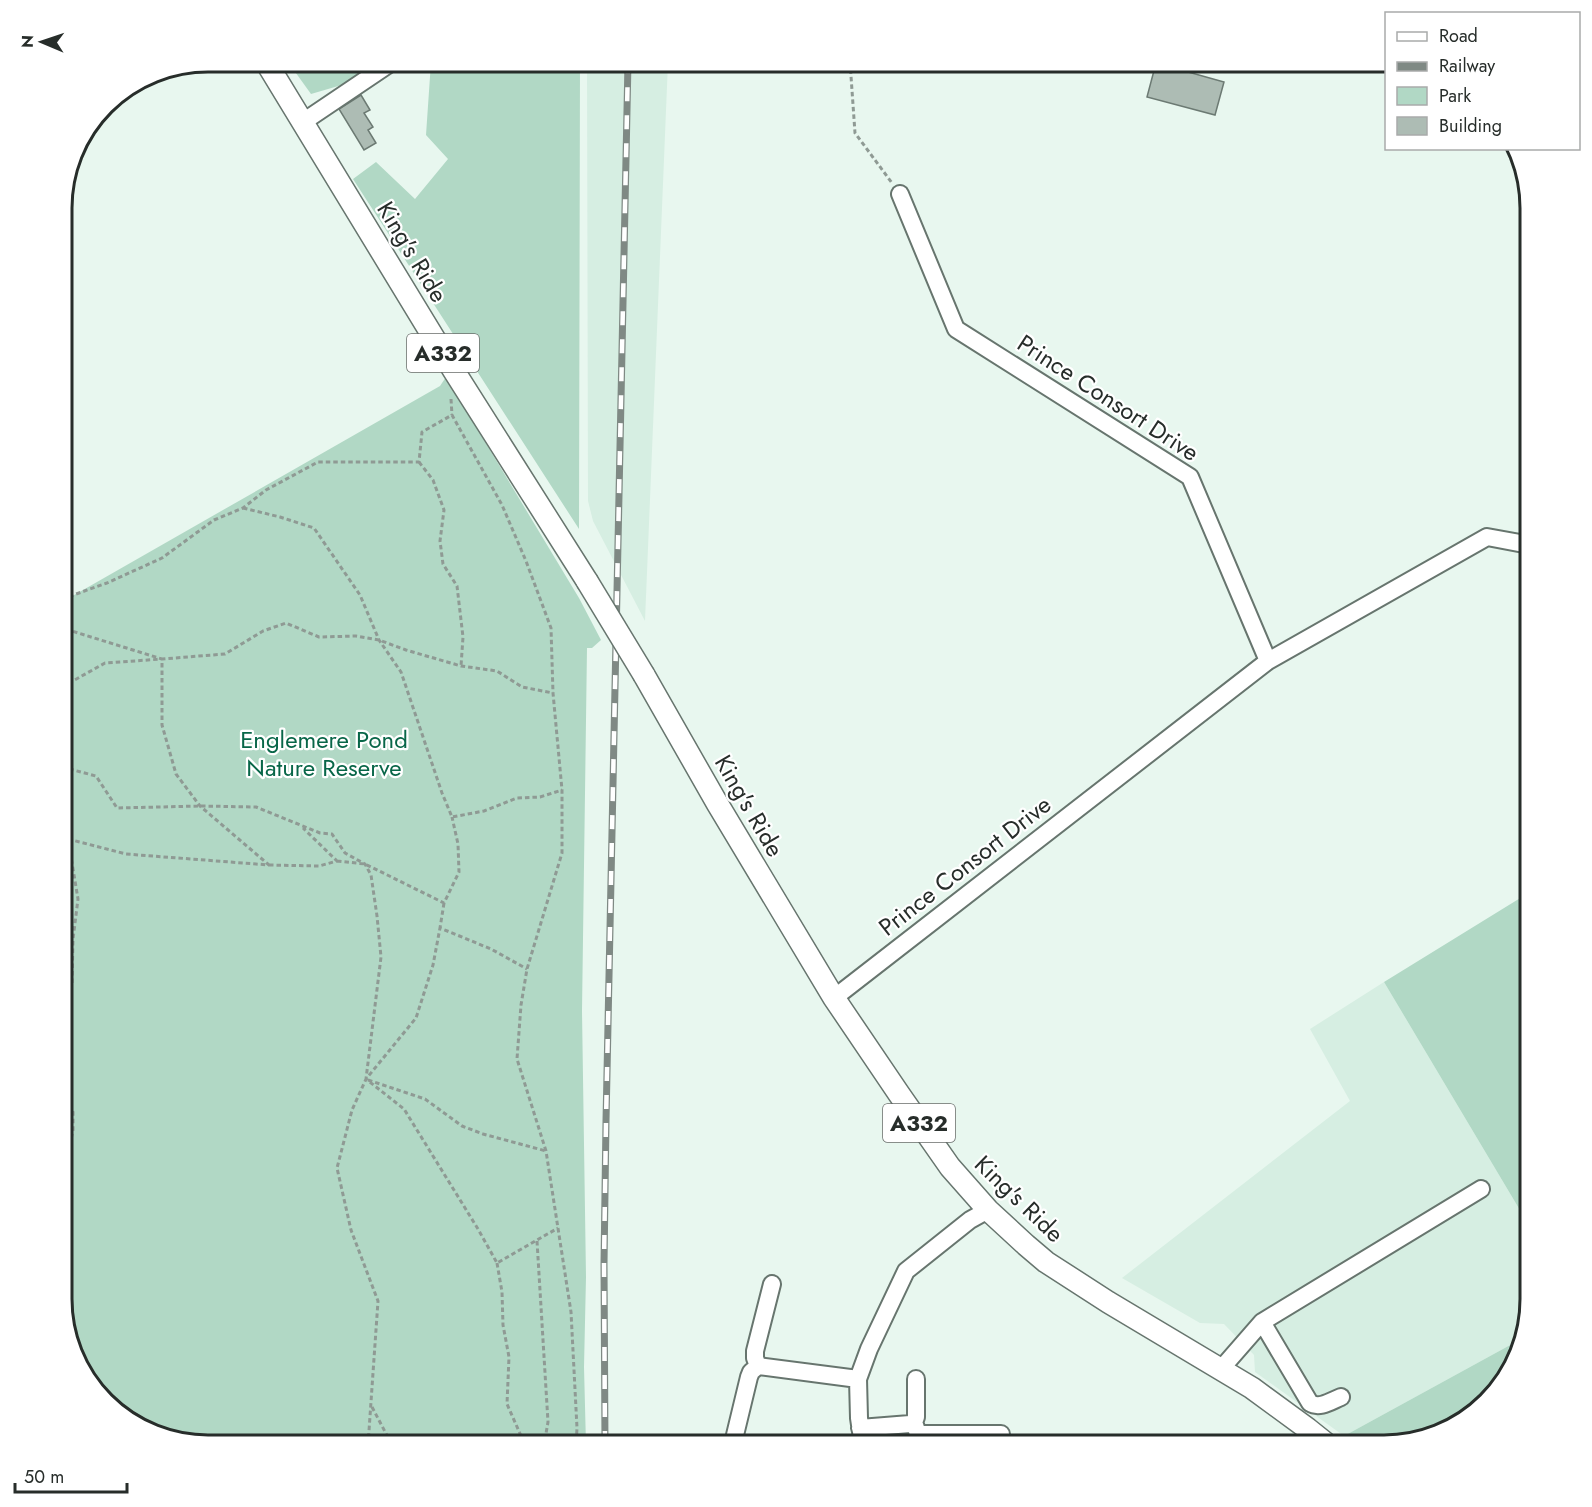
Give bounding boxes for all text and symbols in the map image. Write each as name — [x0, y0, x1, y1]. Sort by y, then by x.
north arrow — [12, 12, 72, 72]
legend — [1385, 12, 1580, 150]
text: Road — [1439, 23, 1478, 49]
text: N — [16, 35, 39, 48]
text: Railway — [1439, 53, 1495, 79]
text: Park — [1439, 83, 1471, 109]
text: Building — [1439, 113, 1502, 139]
street label: King's Ride — [368, 195, 456, 309]
street label: Prince Consort Drive — [1011, 326, 1206, 470]
road number: A332 — [407, 334, 479, 372]
park label: Englemere Pond Nature Reserve — [240, 722, 408, 785]
street label: King's Ride — [706, 748, 793, 863]
street label: Prince Consort Drive — [871, 787, 1058, 944]
road number: A332 — [883, 1104, 955, 1142]
street label: King's Ride — [967, 1147, 1072, 1250]
scale bar — [15, 1456, 128, 1494]
text: 50 m — [24, 1464, 64, 1490]

